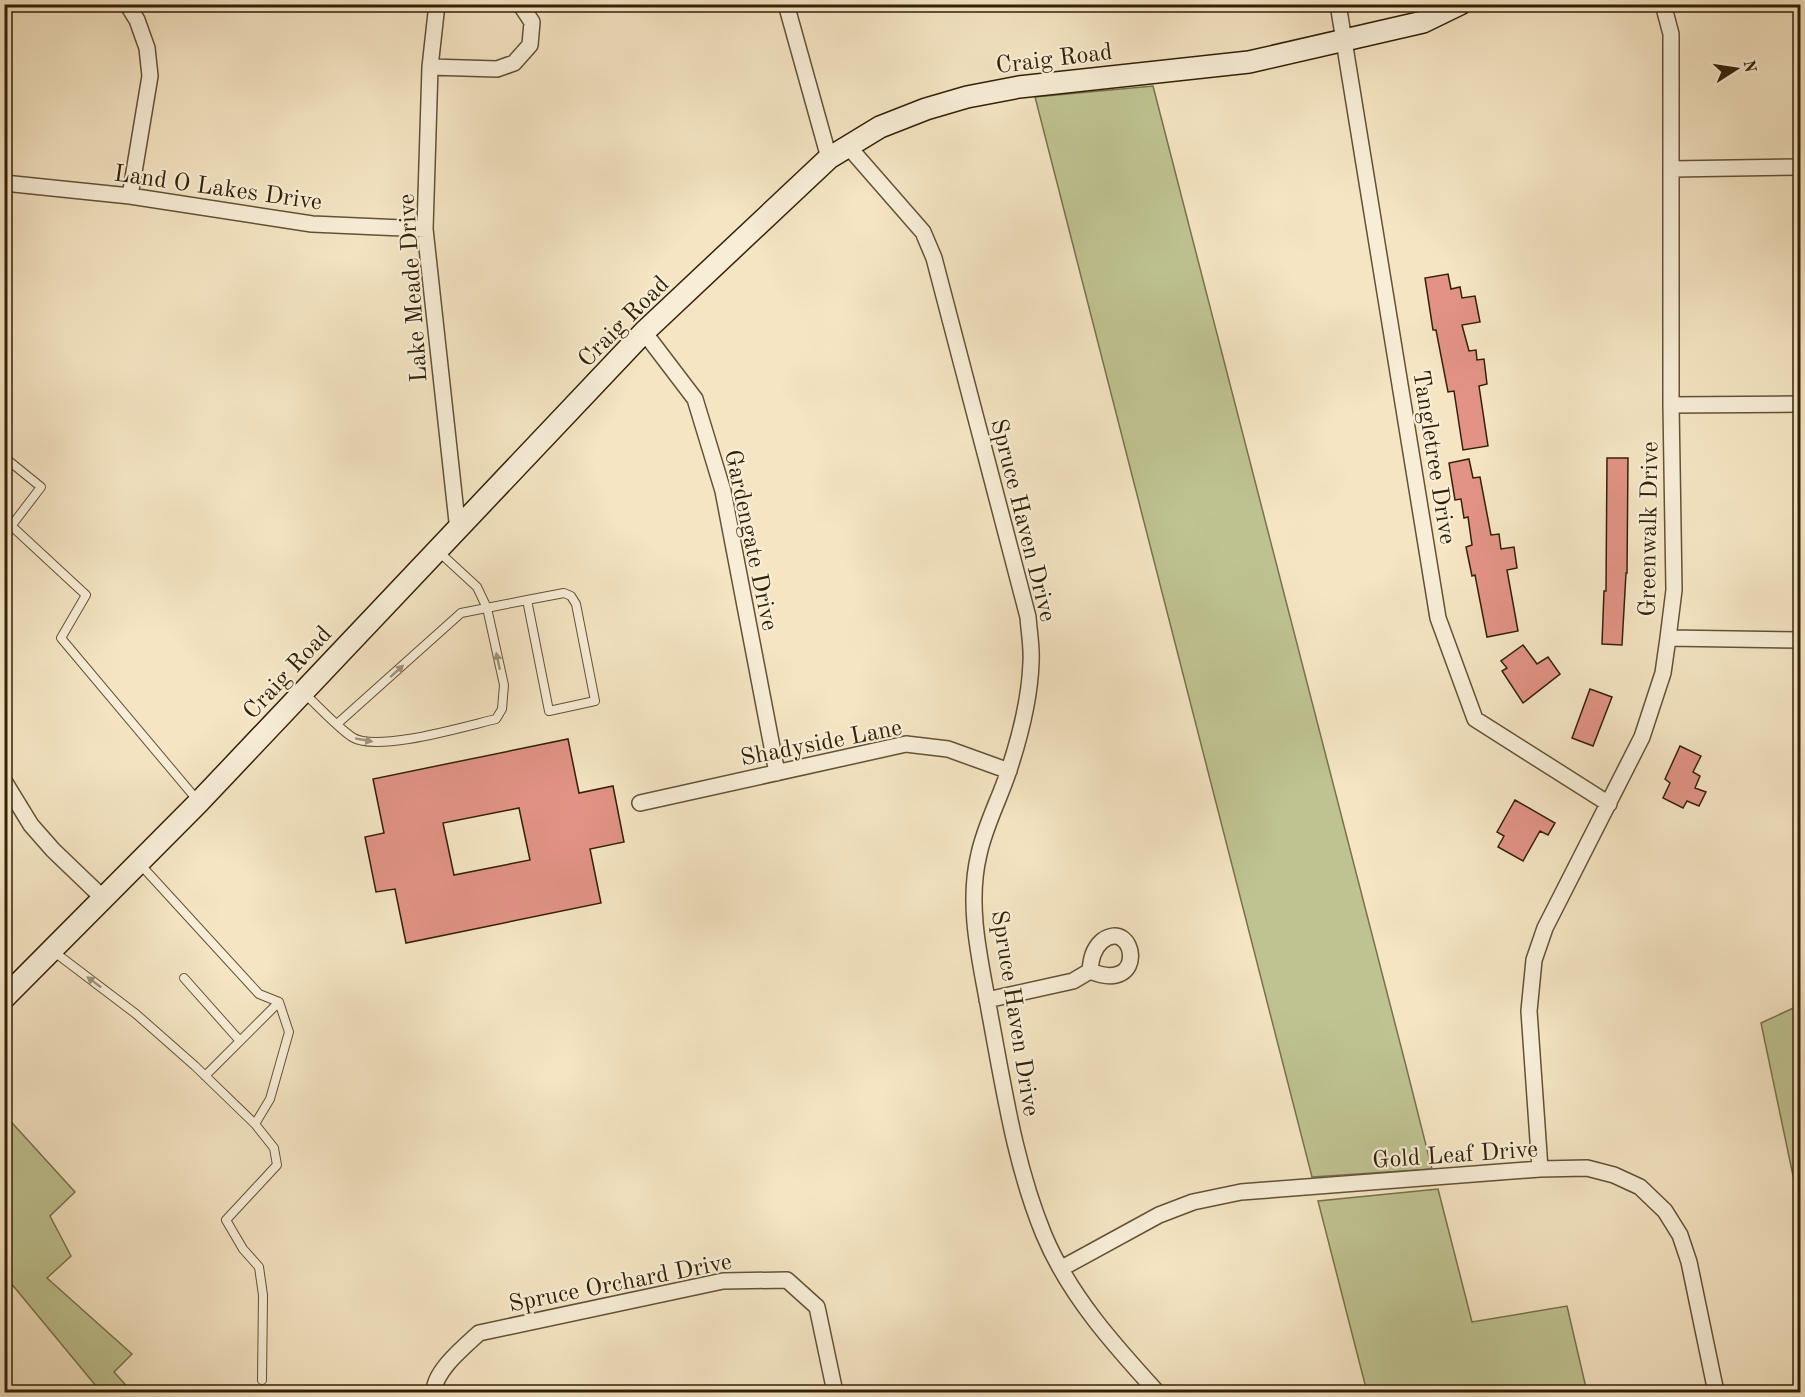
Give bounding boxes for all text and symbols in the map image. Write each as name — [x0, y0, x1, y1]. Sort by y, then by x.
north arrow — [1706, 39, 1766, 99]
street label: Craig Road — [995, 41, 1114, 79]
text: N — [1740, 59, 1758, 75]
street label: Land O Lakes Drive — [112, 162, 323, 215]
street label: Lake Meade Drive — [395, 193, 433, 383]
street label: Craig Road — [574, 272, 674, 372]
street label: Tangletree Drive — [1407, 369, 1459, 546]
street label: Spruce Haven Drive — [985, 417, 1059, 624]
street label: Greenwalk Drive — [1636, 441, 1664, 617]
street label: Gardengate Drive — [719, 448, 781, 633]
street label: Craig Road — [240, 622, 337, 724]
one-way arrow — [493, 651, 502, 670]
one-way arrow — [389, 665, 404, 678]
street label: Shadyside Lane — [739, 717, 904, 771]
one-way arrow — [355, 736, 374, 745]
street label: Spruce Haven Drive — [986, 909, 1042, 1118]
one-way arrow — [87, 976, 103, 988]
street label: Gold Leaf Drive — [1371, 1138, 1539, 1174]
street label: Spruce Orchard Drive — [507, 1251, 734, 1317]

